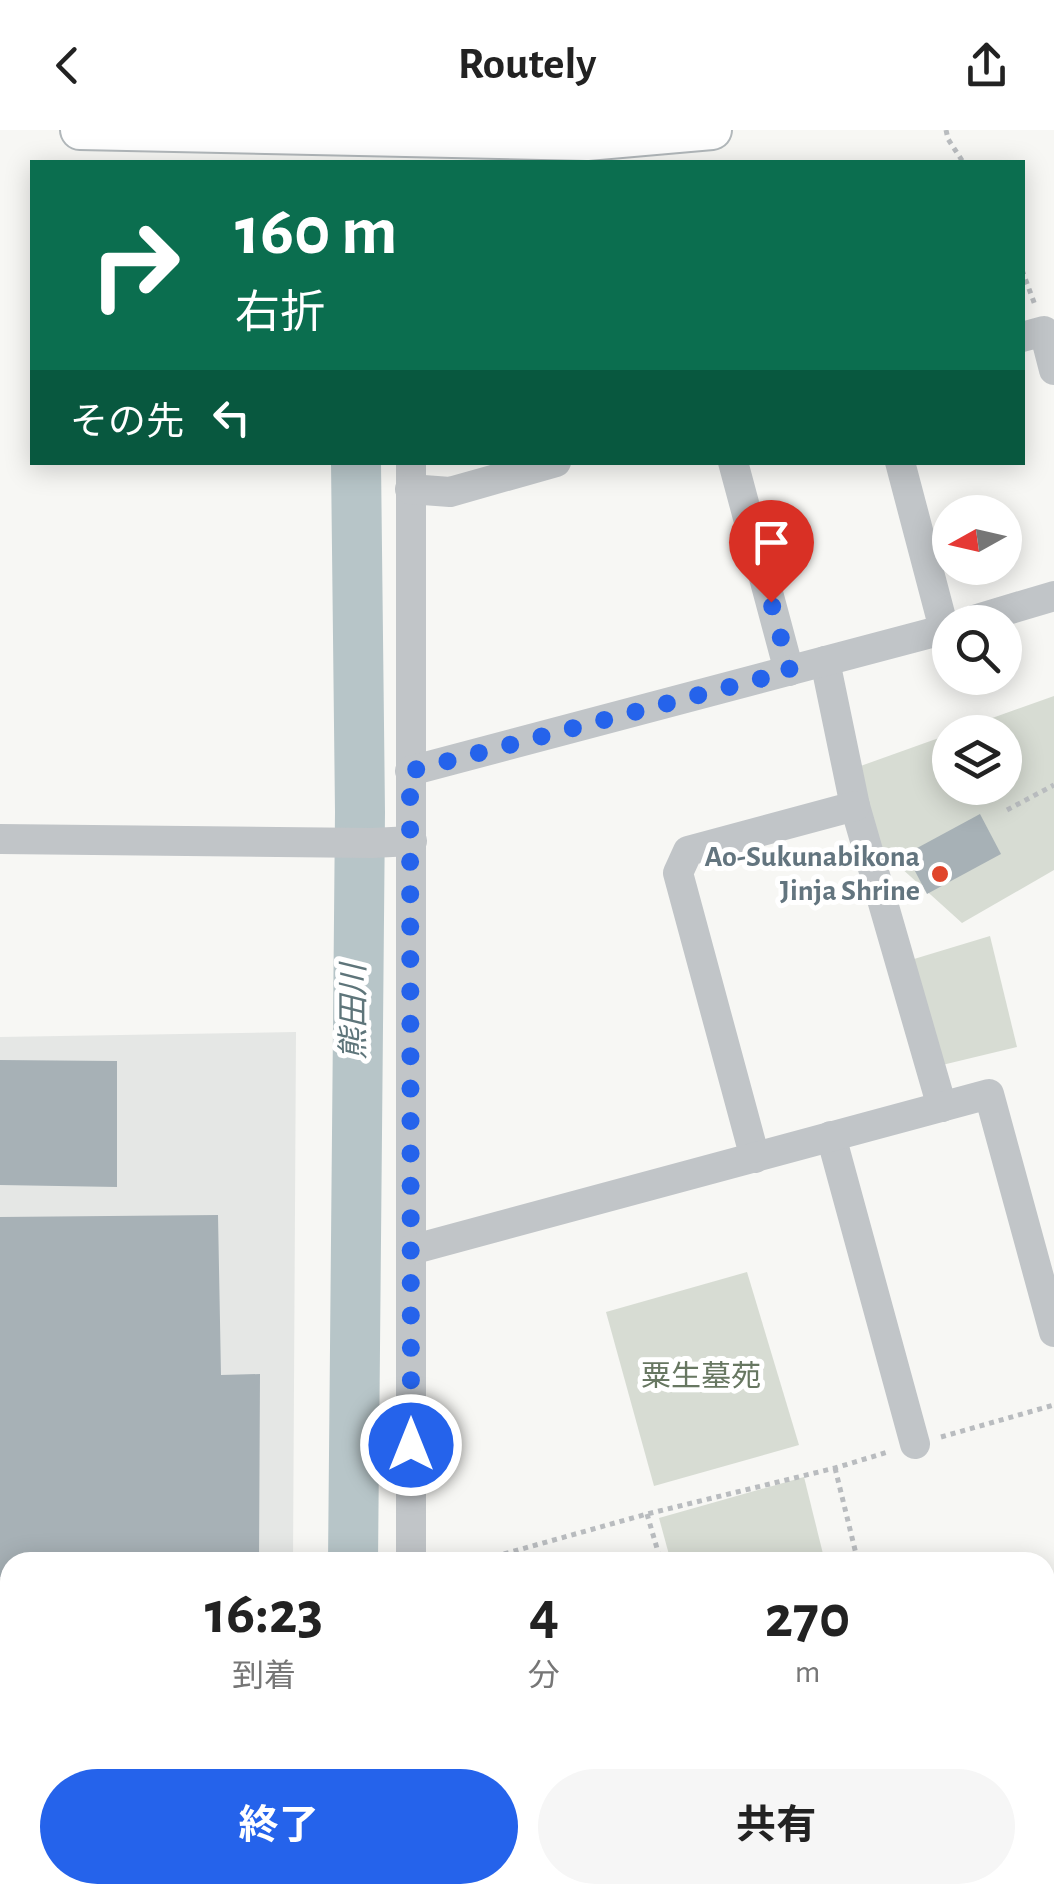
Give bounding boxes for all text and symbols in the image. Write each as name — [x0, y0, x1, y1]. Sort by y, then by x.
icon: back — [40, 38, 95, 93]
icon: share — [959, 38, 1014, 93]
text: Routely — [458, 42, 596, 87]
text: 160 m — [235, 197, 398, 267]
icon: right — [70, 200, 200, 330]
text: 右折 — [235, 291, 325, 336]
icon: left — [204, 390, 259, 445]
text: その先 — [70, 404, 184, 442]
north arrow — [932, 495, 1022, 585]
map controls — [932, 495, 1022, 805]
pin — [729, 500, 814, 603]
icon: arrive — [744, 515, 799, 570]
button: search — [932, 605, 1022, 695]
button: layers — [932, 715, 1022, 805]
place label: Ao-Sukunabikona Jinja Shrine — [705, 842, 920, 906]
marker: Ao-Sukunabikona Jinja Shrine — [929, 863, 951, 885]
water label: 熊田川 — [337, 961, 370, 1060]
park label: 粟生墓苑 — [641, 1360, 761, 1392]
position arrow — [359, 1393, 463, 1497]
text: 16:23 — [205, 1584, 323, 1644]
text: 4 — [529, 1584, 559, 1644]
text: 270 — [765, 1588, 850, 1648]
text: m — [795, 1656, 820, 1688]
text: 到着 — [232, 1660, 296, 1692]
text: 分 — [528, 1660, 560, 1692]
button: 終了 — [40, 1769, 518, 1884]
button: 共有 — [538, 1769, 1015, 1884]

